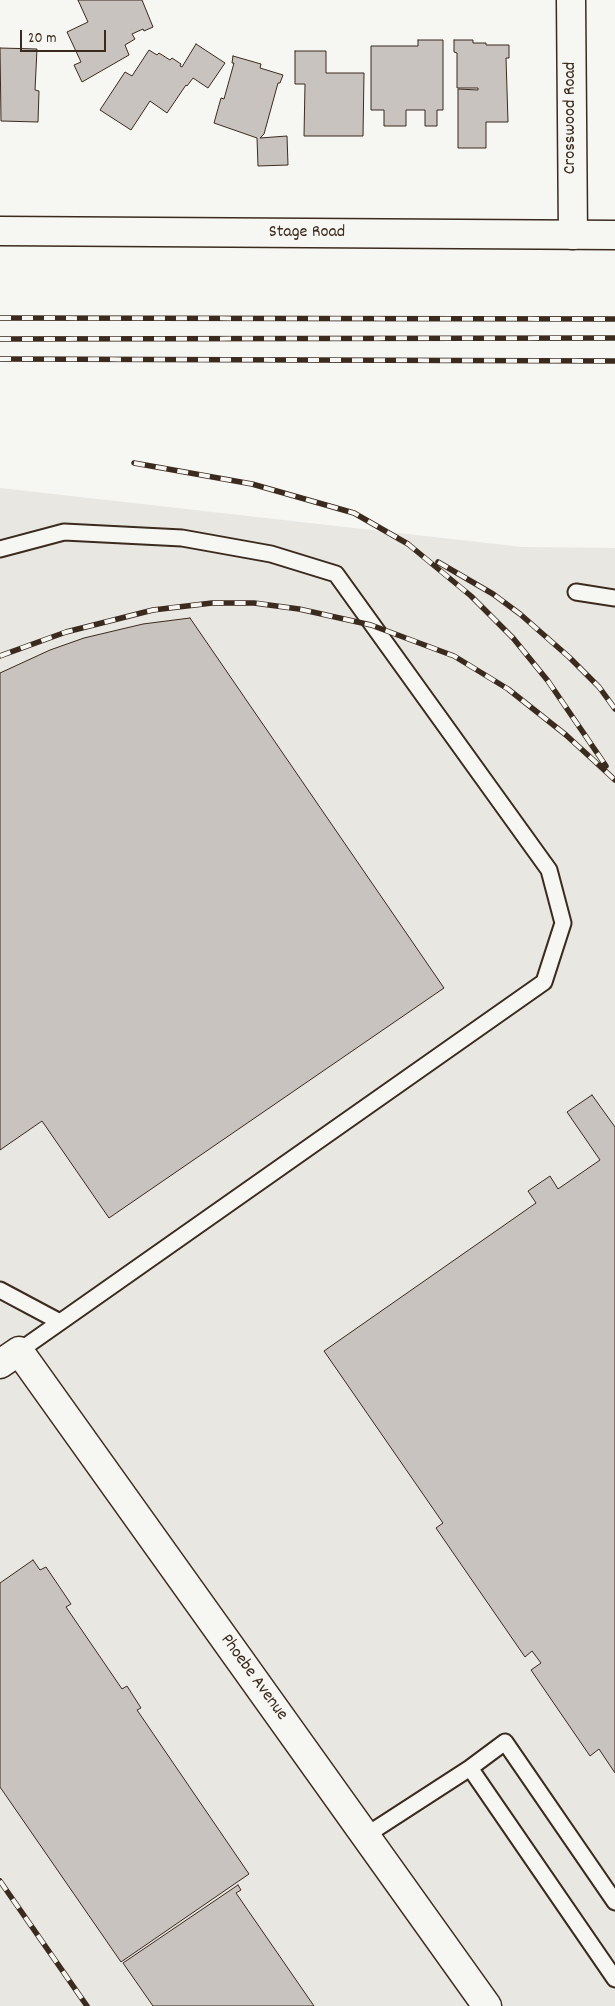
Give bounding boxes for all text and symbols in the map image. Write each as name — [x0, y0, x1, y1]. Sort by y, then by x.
scale bar — [22, 20, 109, 52]
text: 20 m — [28, 28, 56, 50]
street label: Crosswood Road — [561, 62, 583, 174]
street label: Stage Road — [269, 223, 345, 245]
street label: Phoebe Avenue — [214, 1631, 292, 1725]

